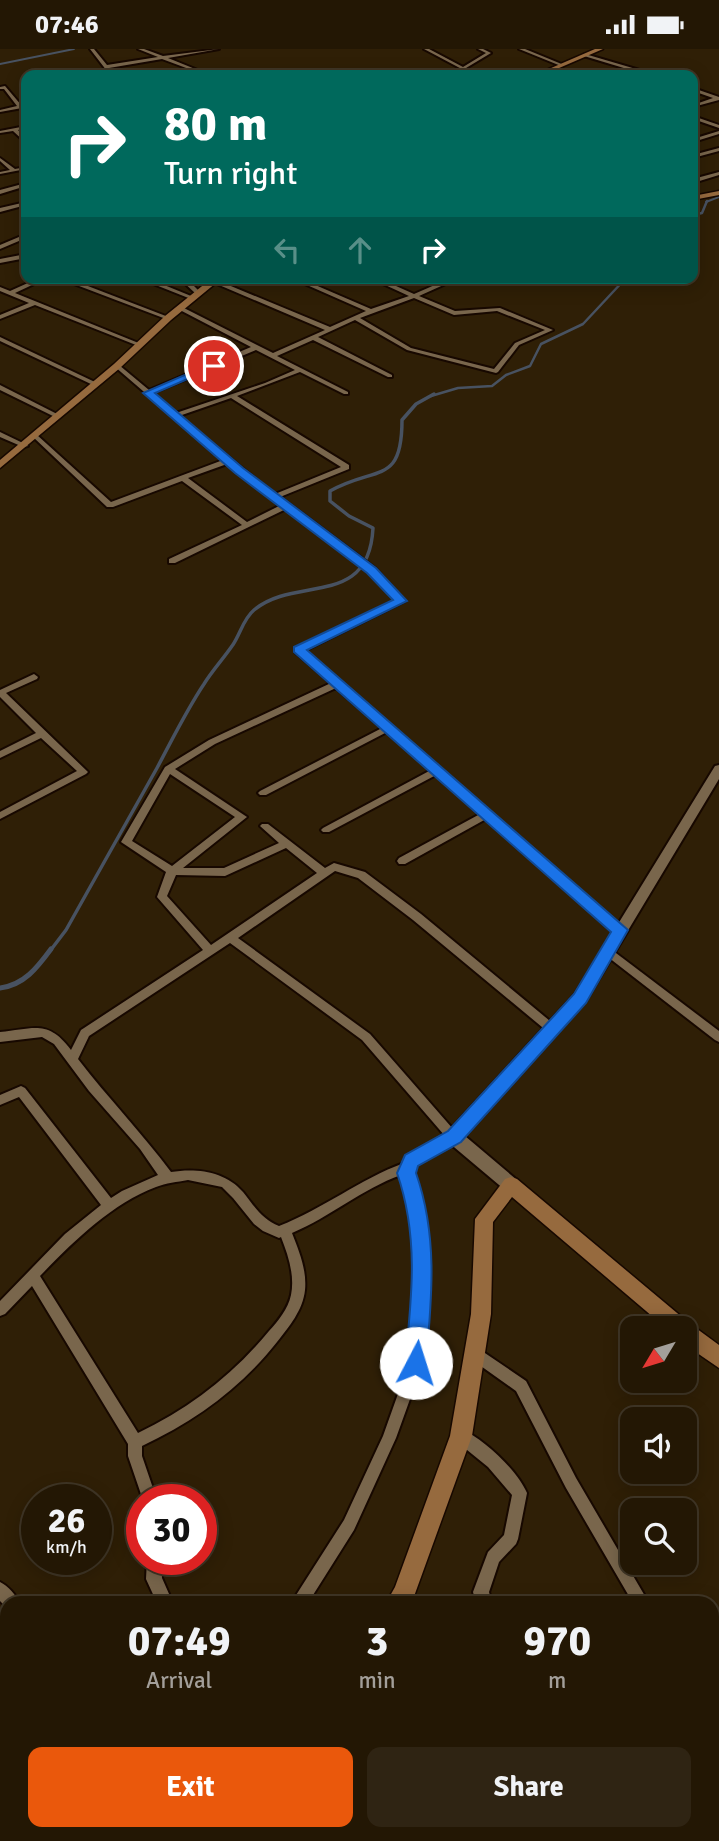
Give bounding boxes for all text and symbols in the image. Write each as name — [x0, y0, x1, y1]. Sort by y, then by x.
text: 07:46 — [35, 9, 99, 41]
text: 80 m — [164, 94, 267, 154]
icon: right — [49, 98, 140, 189]
text: Turn right — [164, 154, 297, 193]
icon: left — [268, 231, 306, 269]
icon: ahead — [341, 231, 379, 269]
icon: right — [414, 231, 452, 269]
pin — [184, 336, 244, 396]
icon: arrive — [195, 347, 233, 385]
north arrow — [620, 1316, 696, 1393]
map controls — [620, 1316, 697, 1575]
position arrow — [379, 1326, 453, 1400]
button: sound — [620, 1407, 697, 1484]
speed limit sign: 30 — [126, 1484, 217, 1575]
button: search — [620, 1498, 697, 1575]
text: 26 — [48, 1499, 85, 1542]
text: km/h — [46, 1536, 87, 1558]
text: 07:49 — [128, 1616, 231, 1667]
text: 3 — [366, 1616, 388, 1667]
text: 970 — [523, 1616, 591, 1667]
text: Arrival — [146, 1666, 212, 1695]
text: min — [358, 1666, 396, 1695]
text: m — [548, 1666, 566, 1695]
button: Exit — [28, 1747, 353, 1827]
button: Share — [367, 1747, 691, 1827]

